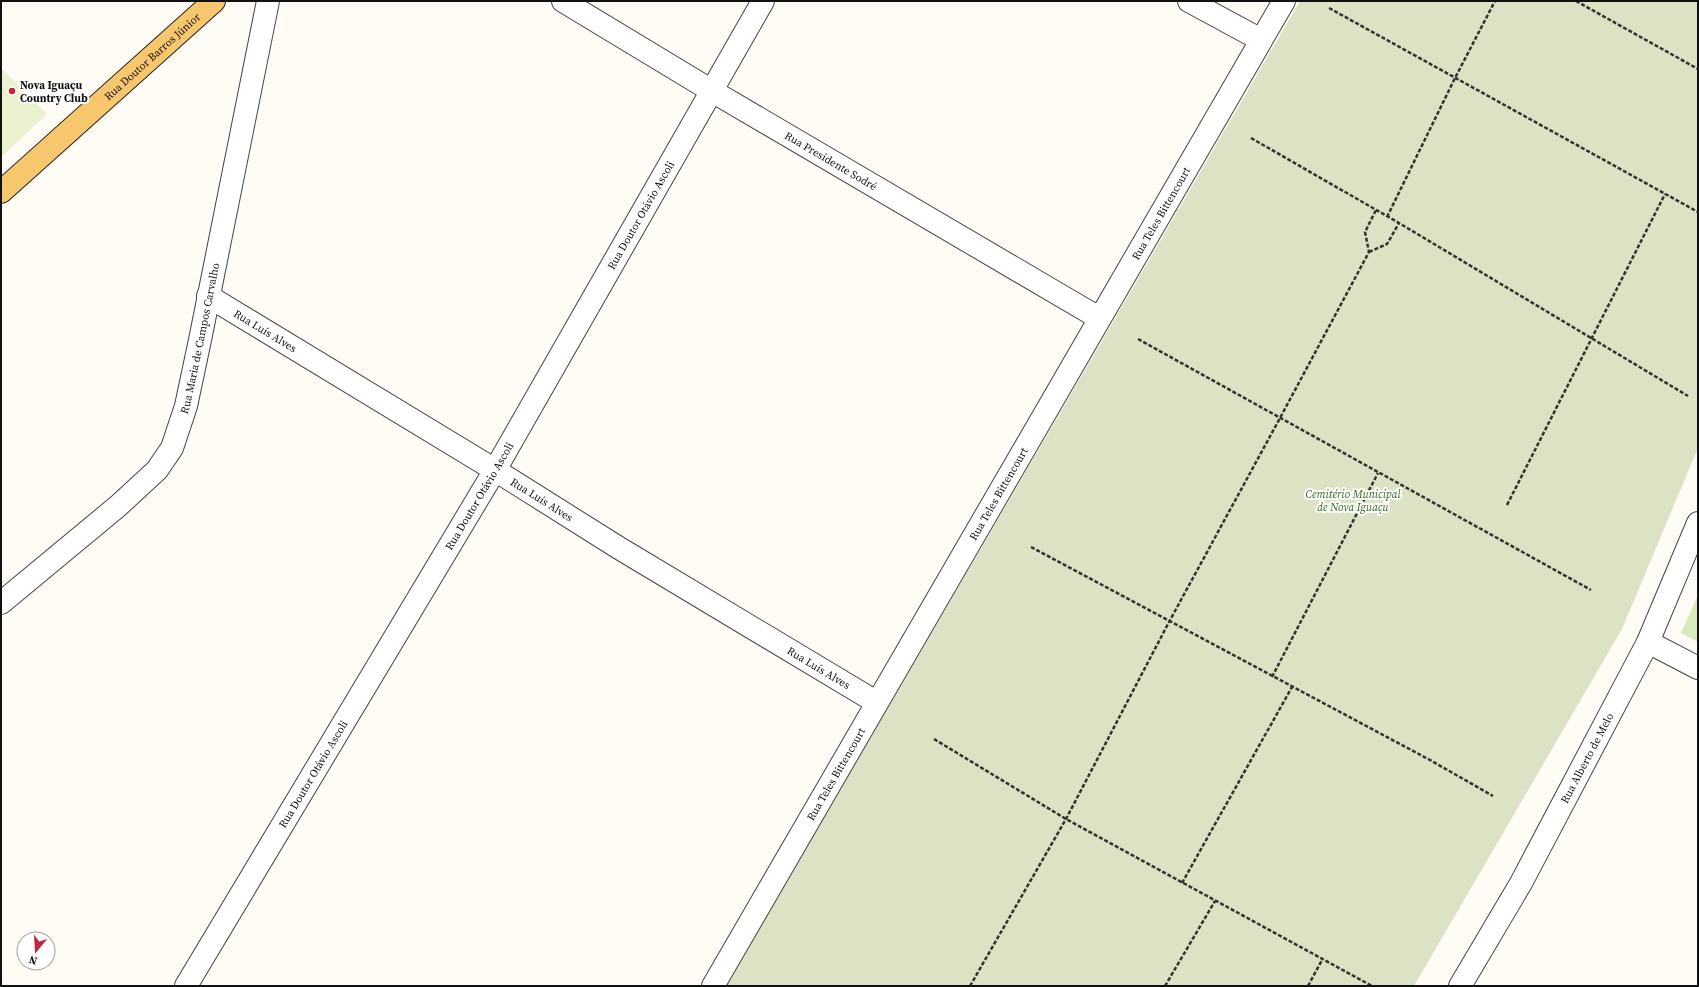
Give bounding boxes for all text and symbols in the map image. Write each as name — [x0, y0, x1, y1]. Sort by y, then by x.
street label: Rua Doutor Barros Júnior — [101, 9, 204, 104]
place label: Nova Iguaçu Country Club — [20, 78, 88, 106]
marker: Nova Iguaçu Country Club — [7, 86, 17, 96]
street label: Rua Presidente Sodré — [782, 128, 880, 194]
street label: Rua Doutor Otávio Ascoli — [604, 158, 678, 272]
street label: Rua Teles Bittencourt — [1128, 164, 1194, 263]
street label: Rua Maria de Campos Carvalho — [176, 262, 223, 416]
street label: Rua Luís Alves — [231, 306, 300, 356]
street label: Rua Doutor Otávio Ascoli — [441, 439, 517, 553]
street label: Rua Teles Bittencourt — [966, 444, 1031, 543]
street label: Rua Luís Alves — [508, 474, 576, 525]
park label: Cemitério Municipal de Nova Iguaçu — [1305, 487, 1401, 515]
street label: Rua Luís Alves — [784, 643, 853, 693]
street label: Rua Alberto de Melo — [1557, 710, 1617, 806]
street label: Rua Doutor Otávio Ascoli — [275, 718, 351, 831]
street label: Rua Teles Bittencourt — [803, 724, 869, 823]
north arrow — [16, 931, 56, 971]
text: N — [27, 952, 39, 968]

